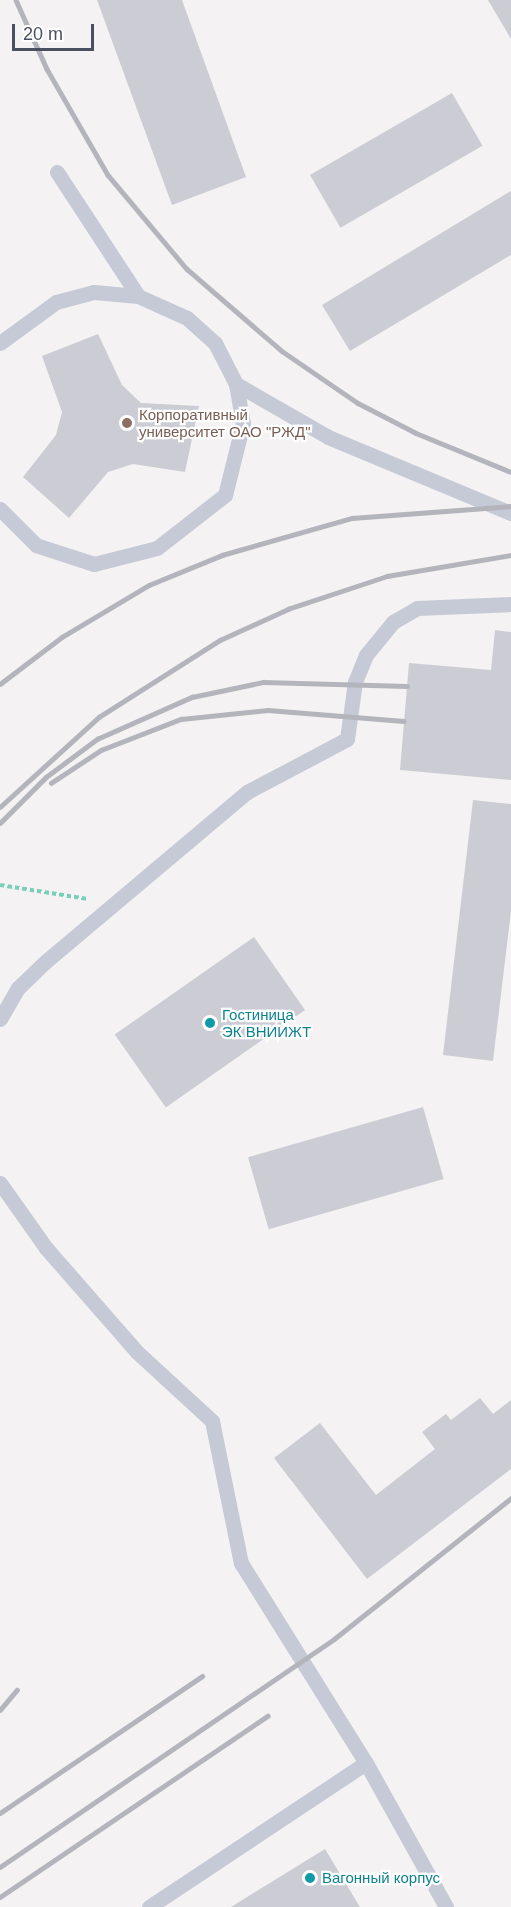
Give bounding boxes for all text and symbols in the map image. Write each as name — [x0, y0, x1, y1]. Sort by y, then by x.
scale bar — [15, 12, 98, 50]
text: 20 m — [23, 24, 63, 44]
place label: Корпоративный университет ОАО "РЖД" — [139, 405, 310, 440]
marker: Корпоративный университет ОАО "РЖД" — [120, 416, 134, 430]
place label: Гостиница ЭК ВНИИЖТ — [222, 1005, 311, 1040]
marker: Гостиница ЭК ВНИИЖТ — [203, 1016, 217, 1030]
place label: Вагонный корпус — [322, 1869, 440, 1887]
marker: Вагонный корпус — [303, 1871, 317, 1885]

